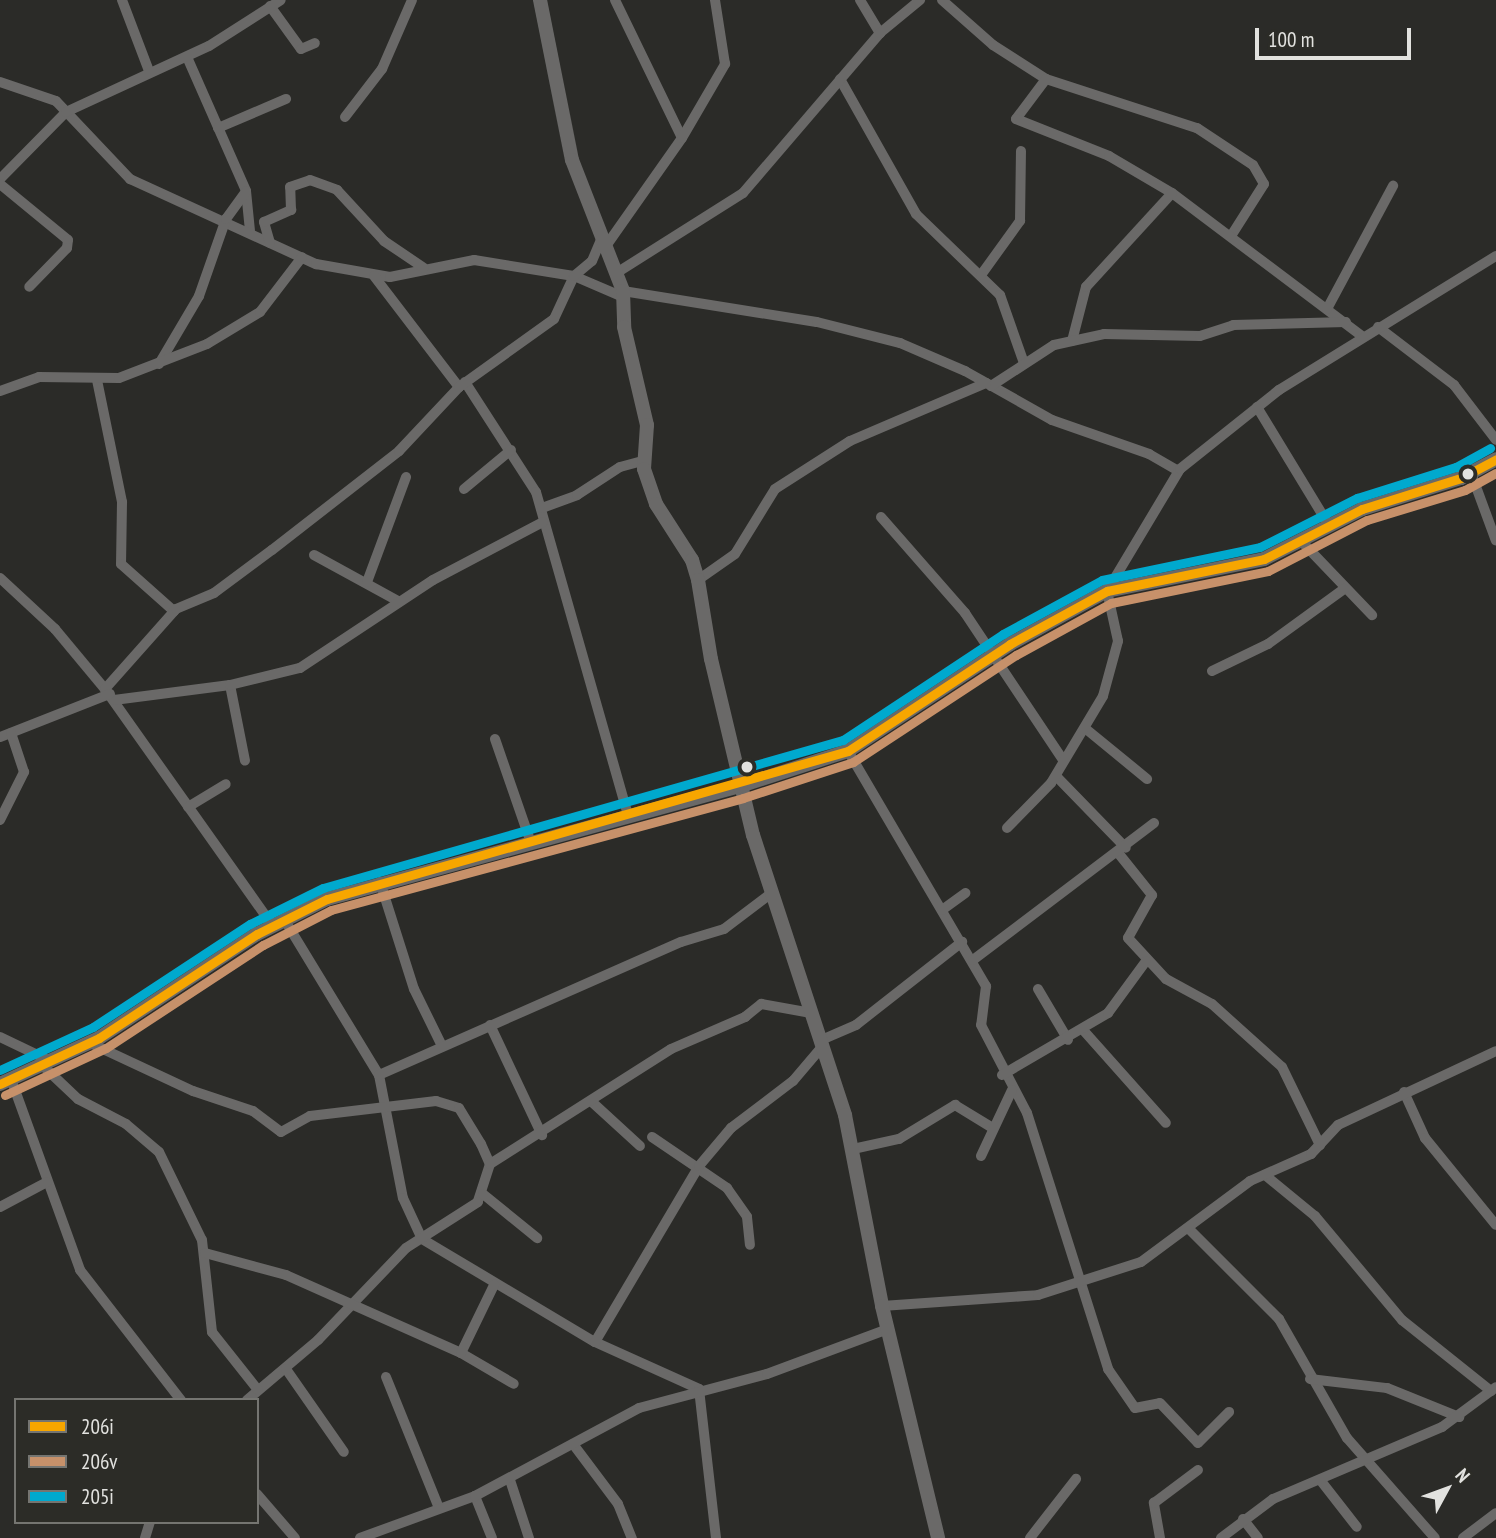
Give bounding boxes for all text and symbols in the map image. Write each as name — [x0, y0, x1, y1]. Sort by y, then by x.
scale bar — [1258, 14, 1414, 58]
text: 100 m — [1268, 26, 1314, 53]
unlabelled marker — [1461, 467, 1475, 481]
unlabelled marker — [740, 760, 754, 774]
legend — [14, 1398, 259, 1524]
text: 206i — [81, 1413, 114, 1440]
text: 206v — [81, 1448, 118, 1475]
north arrow — [1412, 1454, 1482, 1524]
text: N — [1450, 1463, 1475, 1487]
text: 205i — [81, 1483, 114, 1510]

